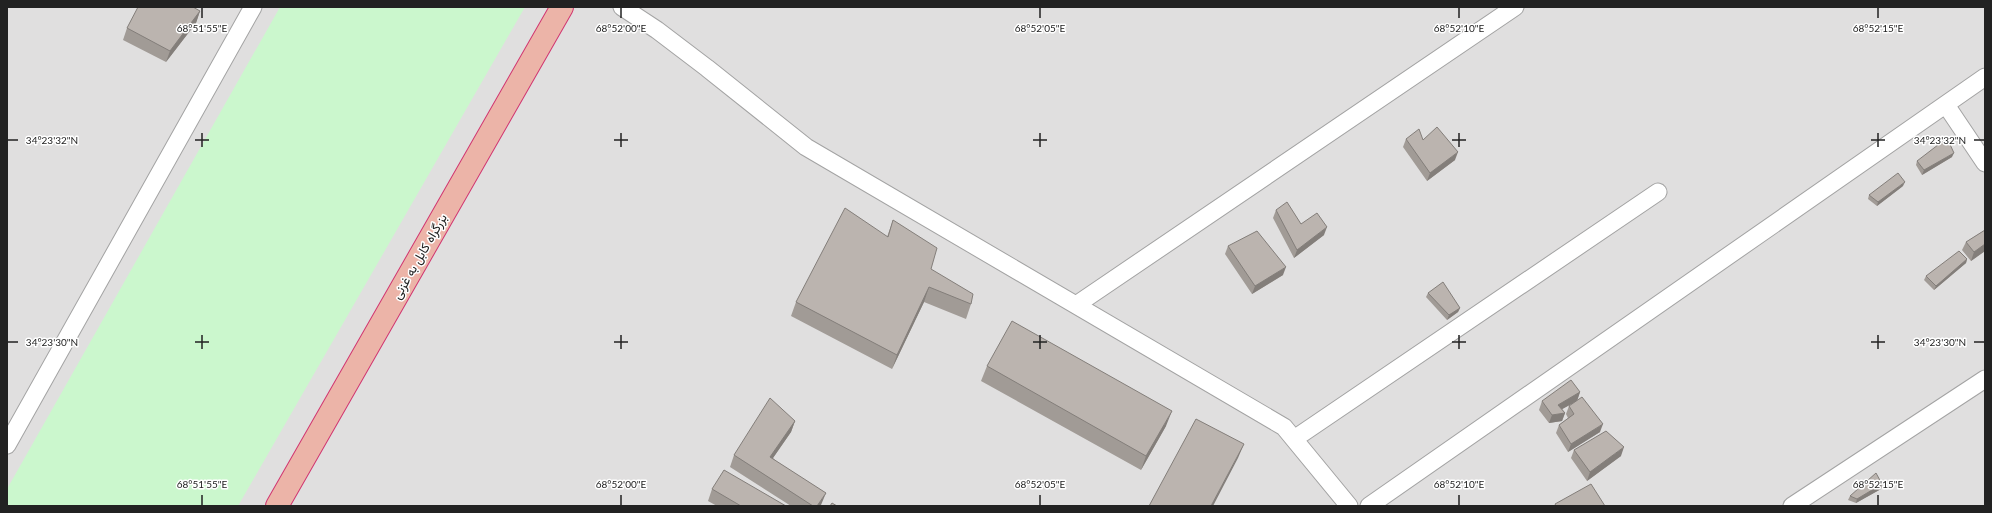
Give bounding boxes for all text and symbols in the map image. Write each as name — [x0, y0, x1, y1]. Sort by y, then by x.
text: 68°51'55"E — [177, 22, 227, 34]
text: 68°52'00"E — [596, 22, 646, 34]
text: 68°52'05"E — [1015, 22, 1065, 34]
text: 68°52'10"E — [1434, 22, 1484, 34]
text: 68°52'15"E — [1853, 22, 1903, 34]
text: 34°23'32"N — [26, 134, 78, 146]
text: 34°23'32"N — [1914, 134, 1966, 146]
street label: بزرگراه کابل به غزنی — [388, 210, 451, 302]
text: 34°23'30"N — [26, 336, 78, 348]
text: 34°23'30"N — [1914, 336, 1966, 348]
text: 68°51'55"E — [177, 478, 227, 490]
text: 68°52'00"E — [596, 478, 646, 490]
text: 68°52'05"E — [1015, 478, 1065, 490]
text: 68°52'10"E — [1434, 478, 1484, 490]
text: 68°52'15"E — [1853, 478, 1903, 490]

